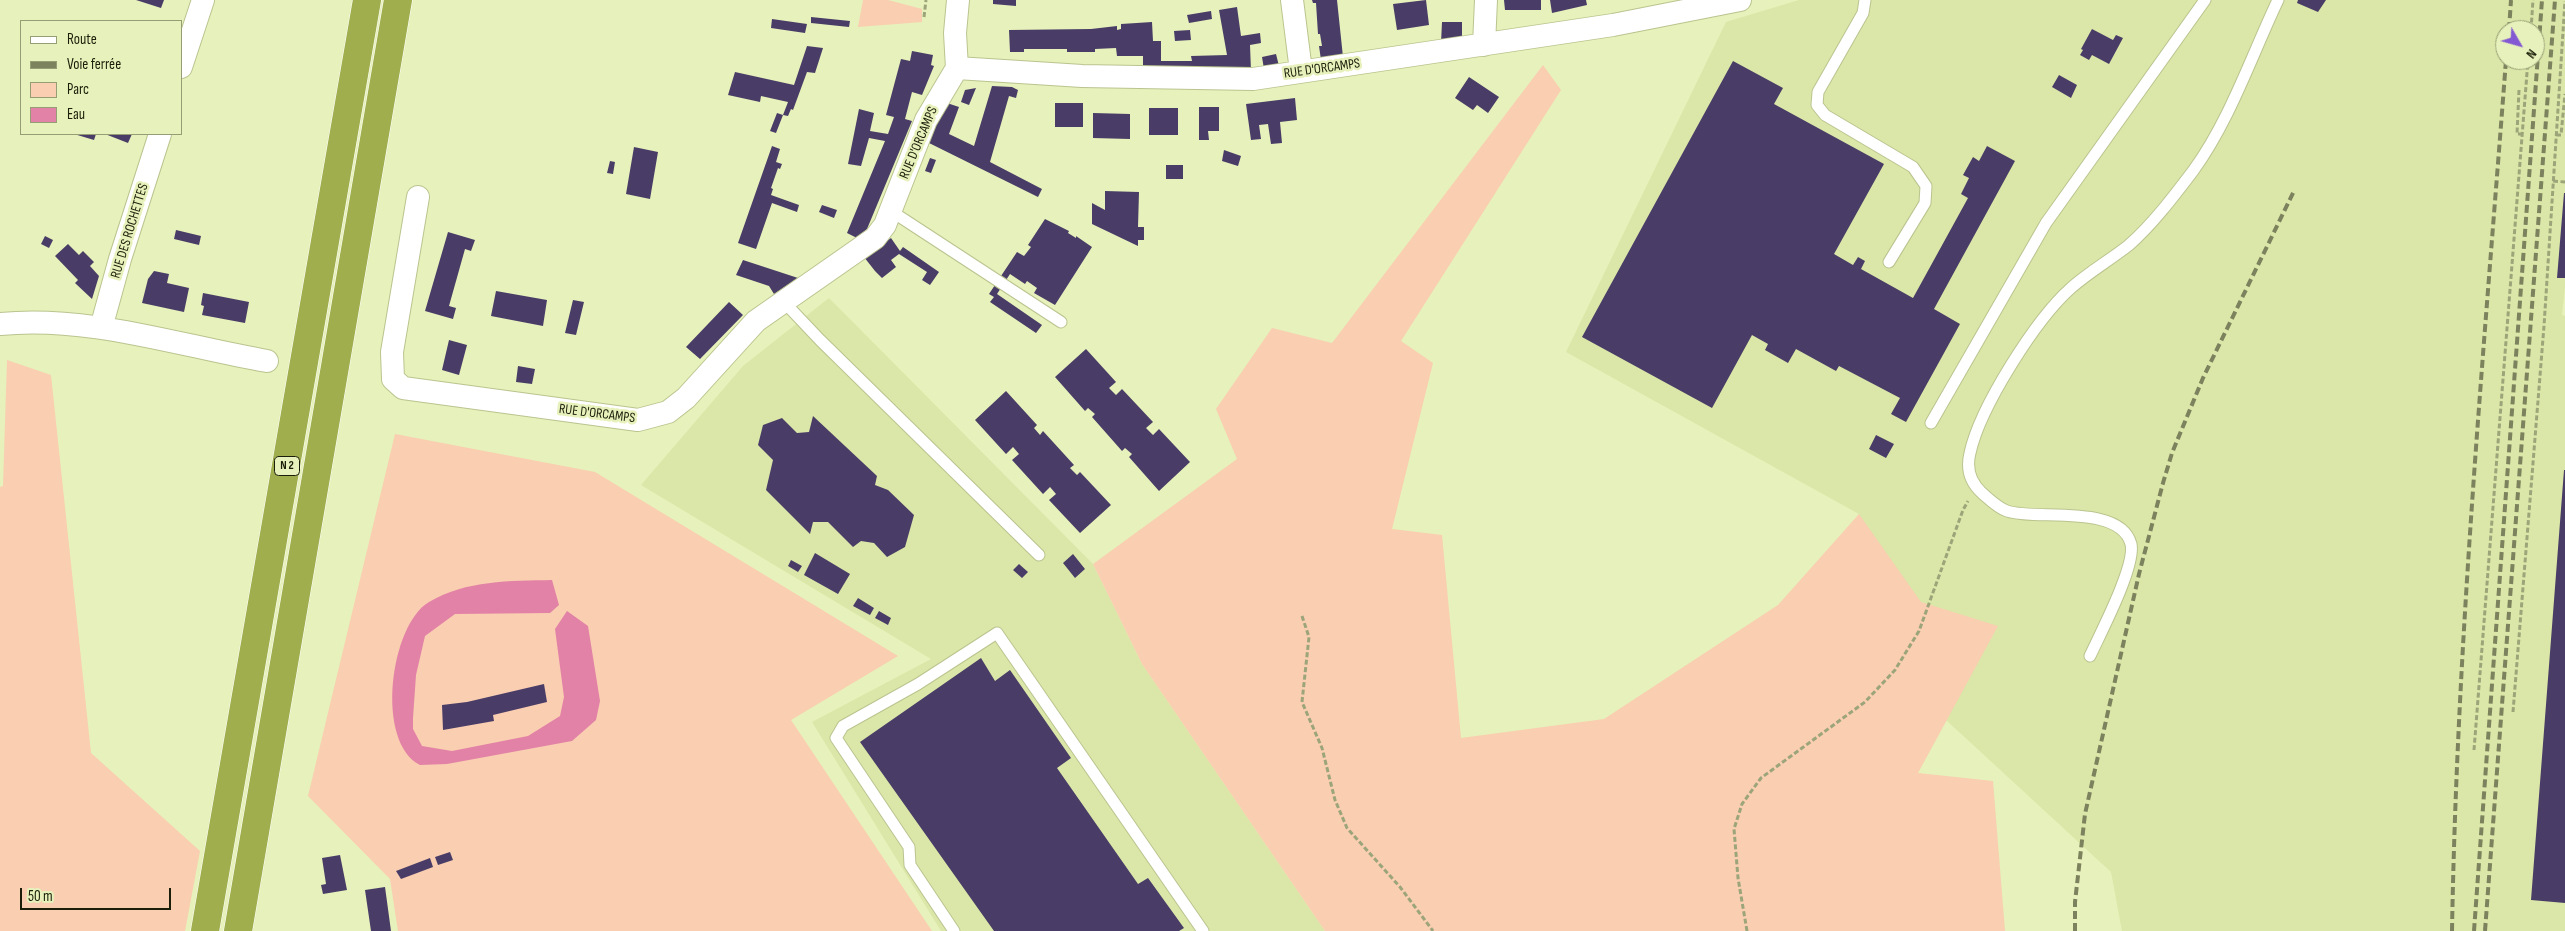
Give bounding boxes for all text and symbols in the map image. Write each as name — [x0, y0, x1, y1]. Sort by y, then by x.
legend — [20, 20, 182, 135]
north arrow — [2495, 20, 2545, 70]
text: Route — [67, 30, 97, 49]
text: N — [2522, 46, 2540, 62]
text: Voie ferrée — [67, 55, 121, 74]
street label: RUE D'ORCAMPS — [1283, 55, 1361, 83]
text: Parc — [67, 80, 89, 99]
street label: RUE D'ORCAMPS — [896, 104, 942, 182]
text: Eau — [67, 105, 85, 124]
street label: RUE DES ROCHETTES — [108, 182, 152, 280]
street label: RUE D'ORCAMPS — [558, 401, 636, 427]
road number: N 2 — [274, 456, 300, 476]
scale bar — [22, 878, 174, 910]
text: 50 m — [28, 887, 53, 906]

